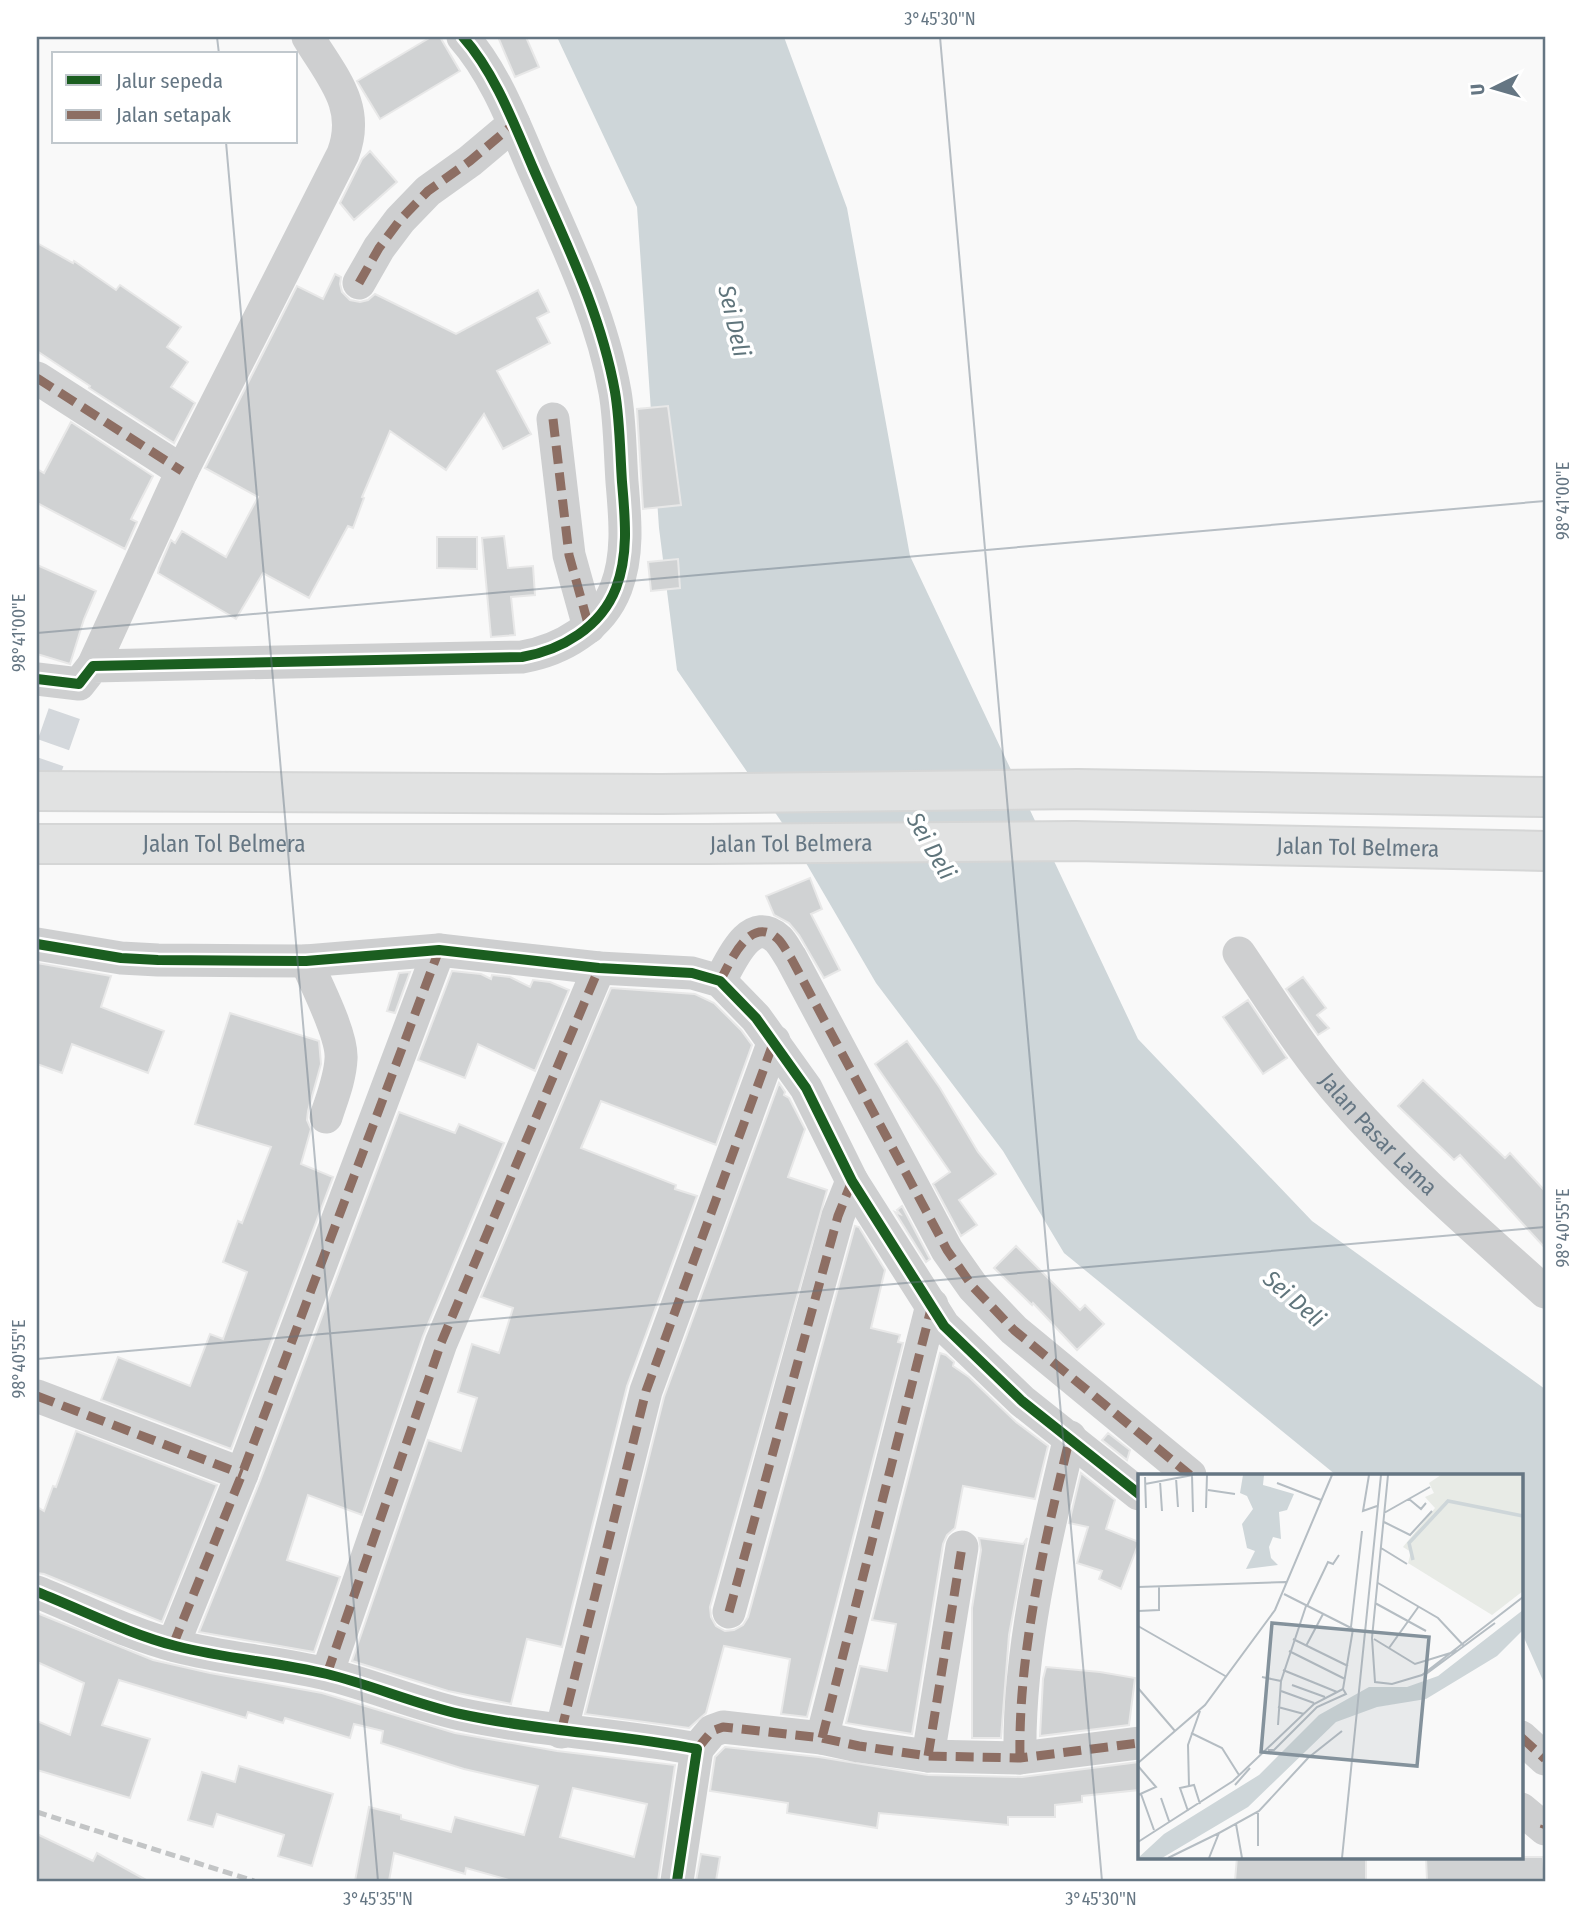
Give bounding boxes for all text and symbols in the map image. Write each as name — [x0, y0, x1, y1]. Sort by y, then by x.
text: 3°45'30"N — [904, 8, 976, 30]
legend — [52, 52, 298, 144]
north arrow — [1460, 52, 1530, 122]
text: Jalur sepeda — [116, 68, 223, 94]
text: U — [1466, 83, 1490, 96]
text: Jalan setapak — [116, 102, 231, 128]
water label: Sei Deli — [712, 282, 756, 359]
text: 98°41'00"E — [1552, 462, 1574, 540]
text: 98°41'00"E — [8, 594, 30, 672]
water label: Sei Deli — [900, 807, 961, 884]
street label: Jalan Tol Belmera — [709, 829, 873, 858]
street label: Jalan Tol Belmera — [143, 830, 305, 858]
street label: Jalan Tol Belmera — [1276, 831, 1440, 863]
street label: Jalan Pasar Lama — [1314, 1067, 1443, 1201]
text: 98°40'55"E — [1552, 1189, 1574, 1267]
water label: Sei Deli — [1257, 1264, 1331, 1333]
text: 98°40'55"E — [8, 1320, 30, 1398]
inset map — [1138, 1474, 1522, 1858]
text: 3°45'35"N — [343, 1888, 413, 1910]
text: 3°45'30"N — [1065, 1888, 1137, 1910]

